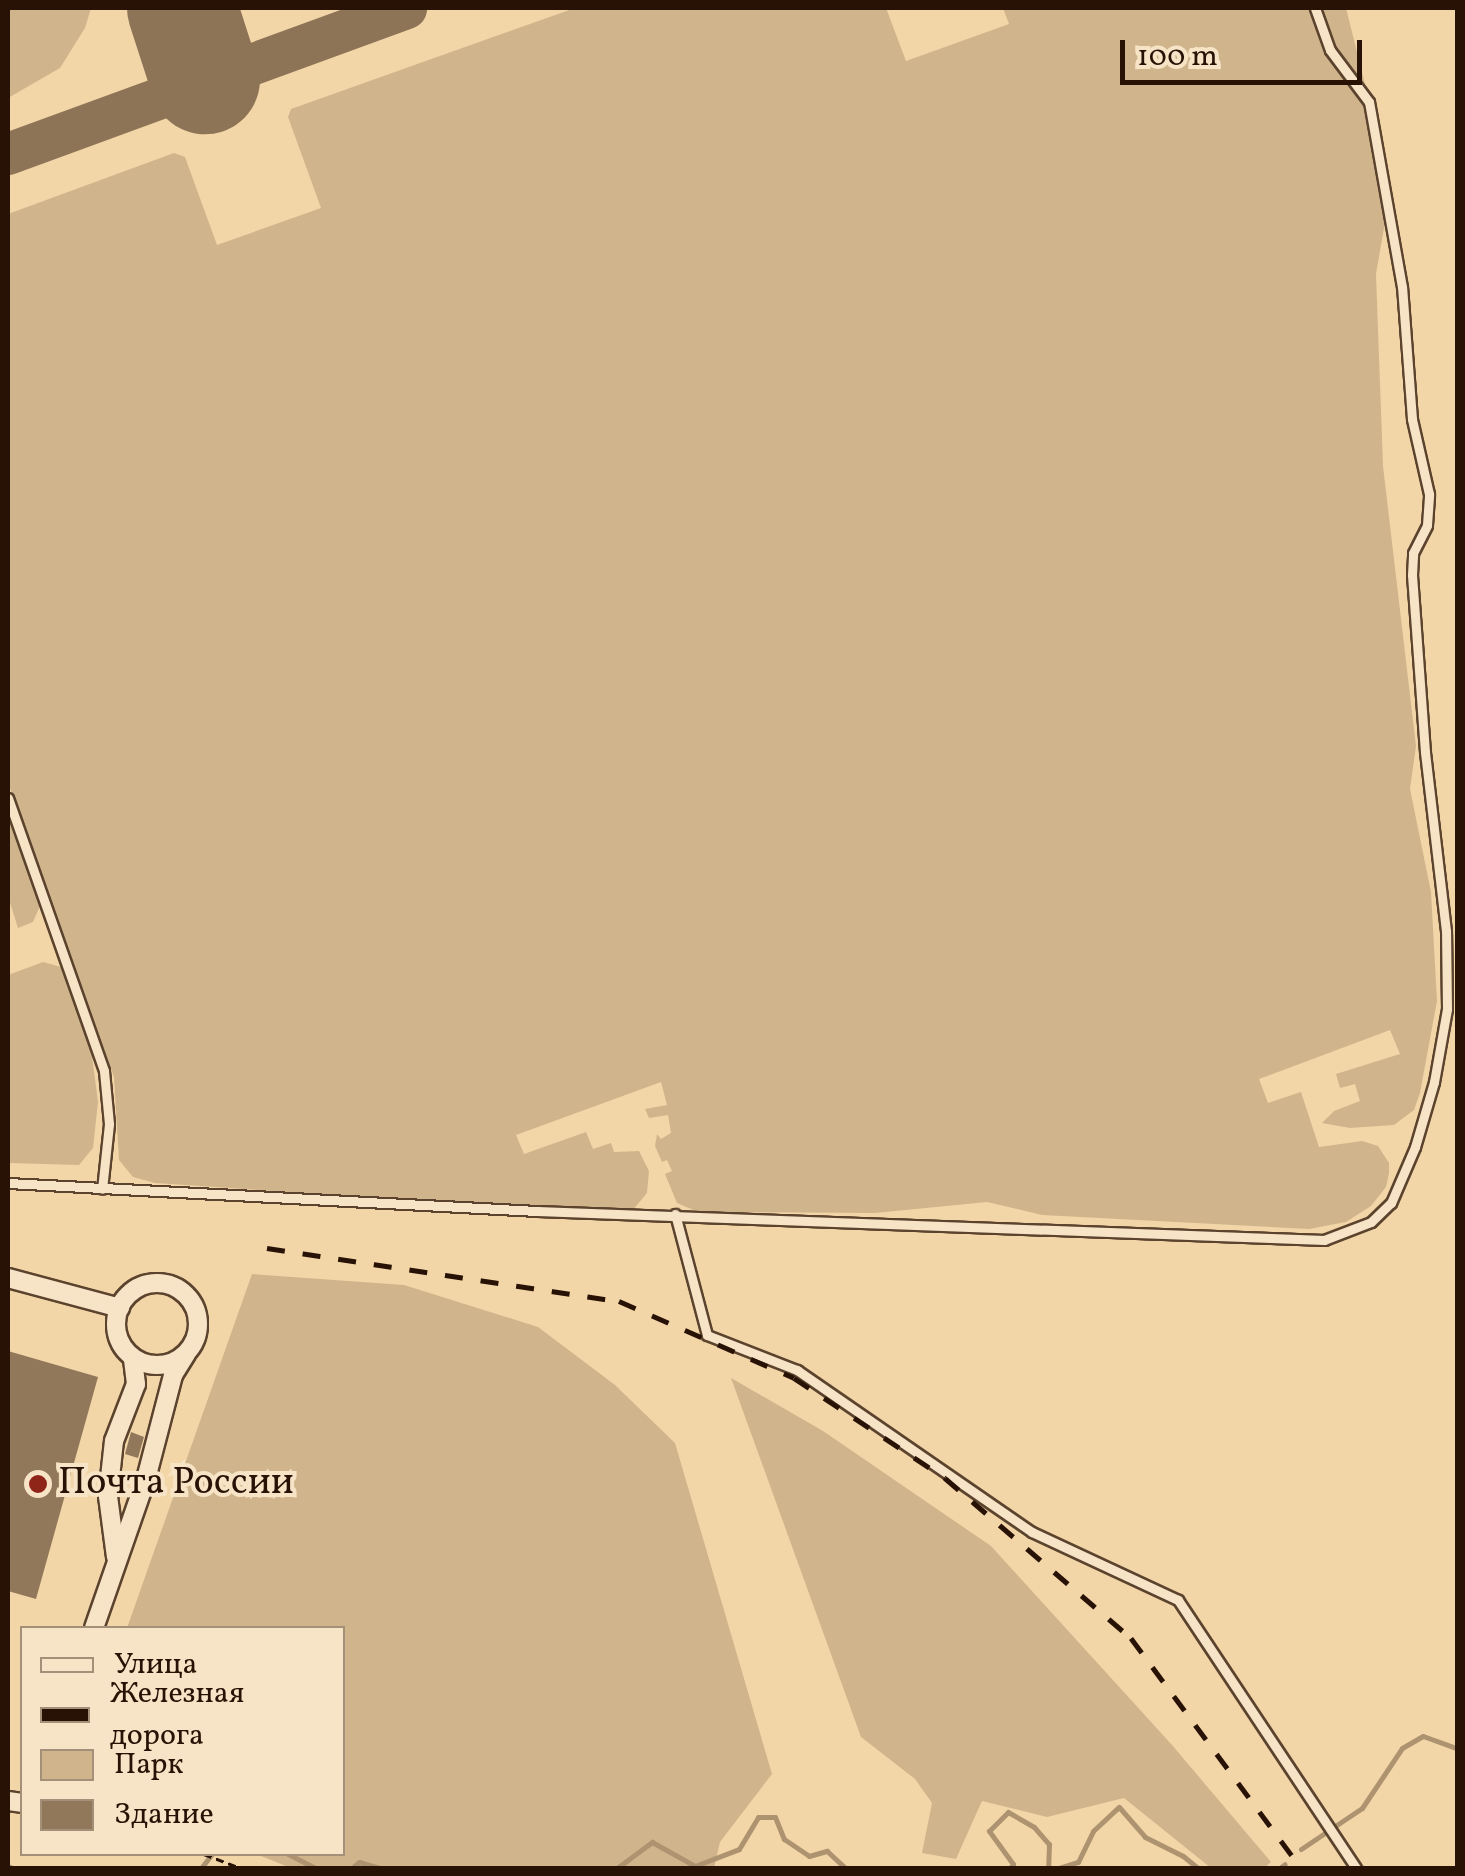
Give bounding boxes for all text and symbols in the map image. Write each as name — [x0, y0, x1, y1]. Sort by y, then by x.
scale bar — [1125, 20, 1368, 82]
text: 100 m — [1137, 36, 1218, 78]
place label: Почта России — [58, 1461, 294, 1507]
marker: Почта России — [27, 1473, 49, 1495]
legend — [20, 1626, 345, 1856]
text: Улица — [114, 1644, 197, 1686]
text: Железная дорога — [110, 1673, 244, 1757]
text: Парк — [114, 1744, 183, 1786]
text: Здание — [114, 1794, 214, 1836]

